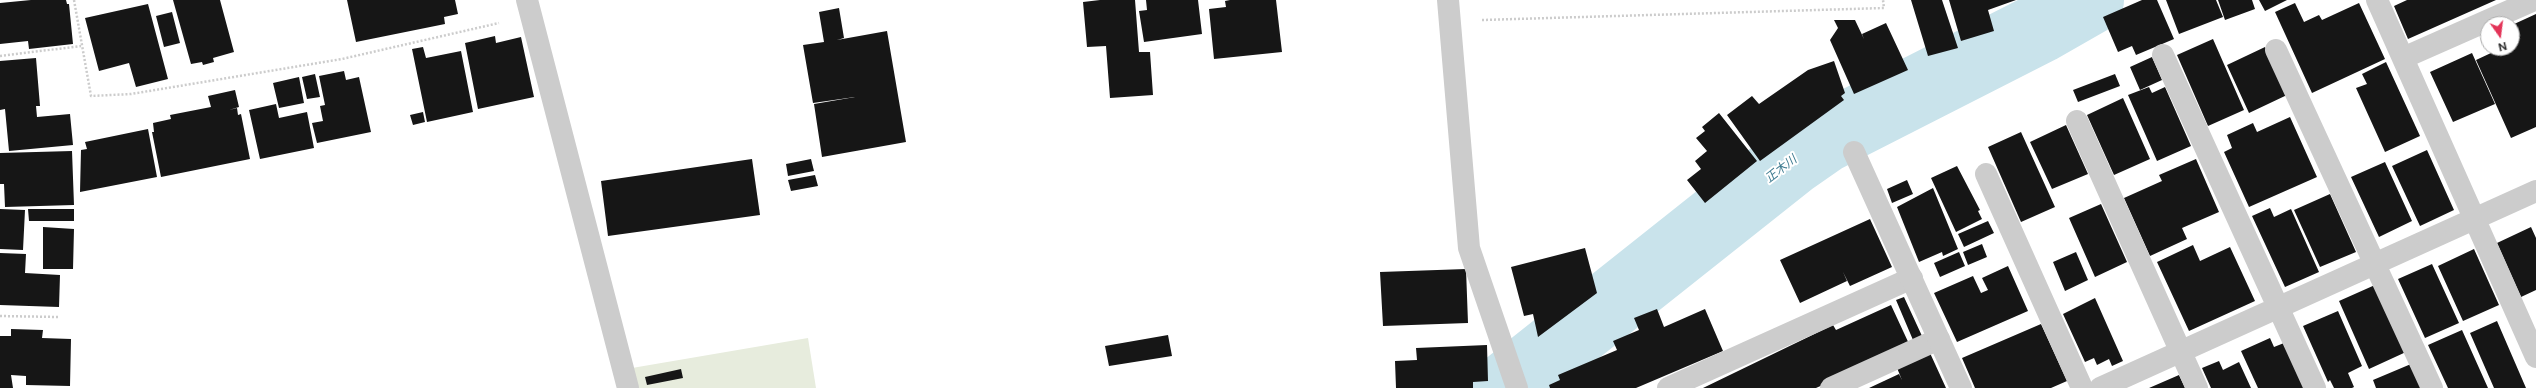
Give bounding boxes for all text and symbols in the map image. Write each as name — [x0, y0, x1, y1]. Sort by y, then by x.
north arrow — [2480, 16, 2520, 56]
text: N — [2497, 40, 2508, 54]
water label: 正木川 — [1762, 152, 1800, 186]

